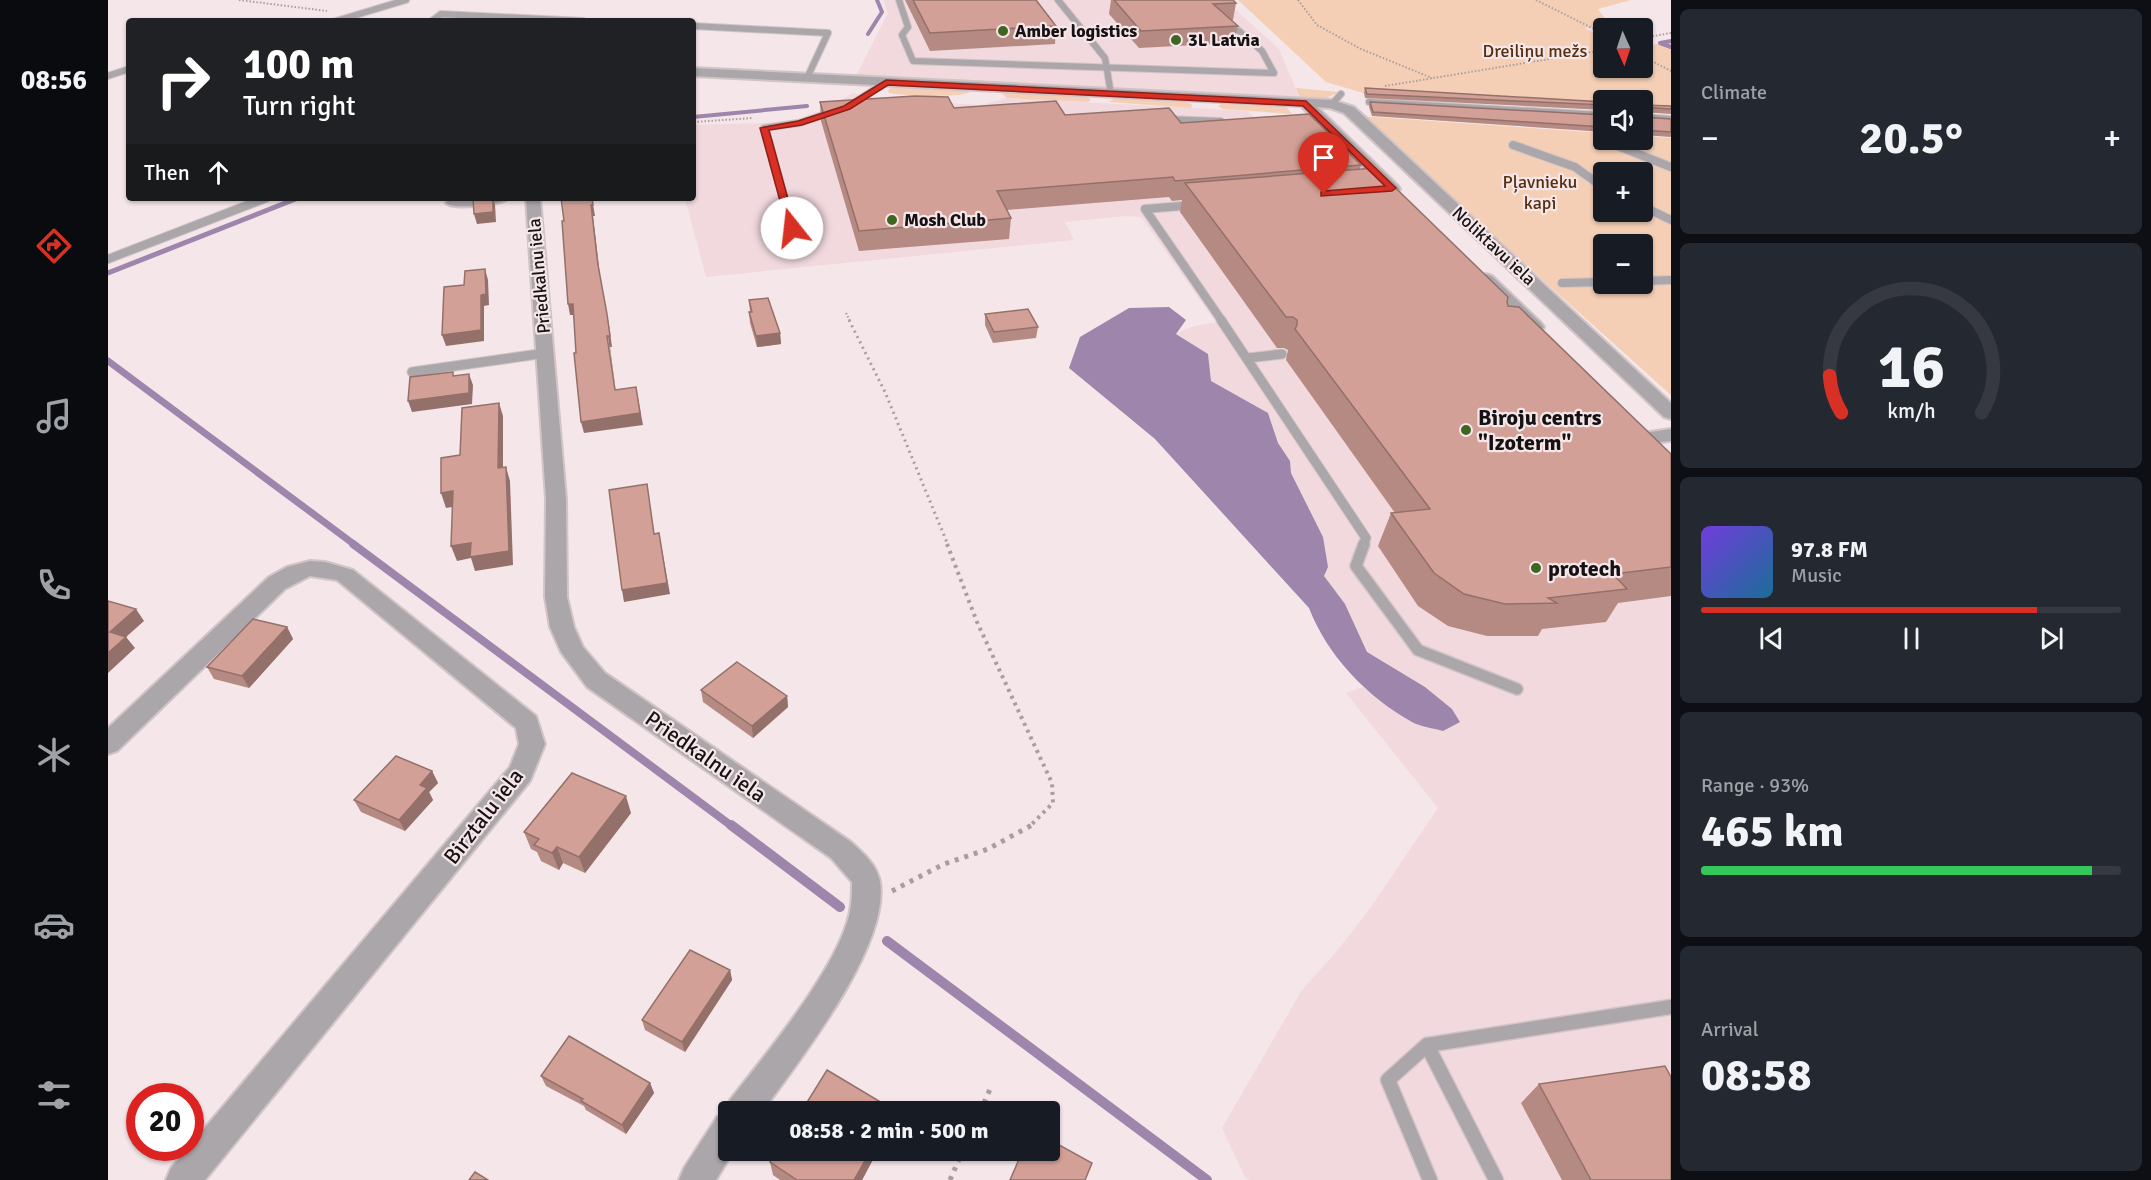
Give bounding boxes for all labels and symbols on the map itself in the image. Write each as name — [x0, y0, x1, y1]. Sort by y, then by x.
north arrow — [1593, 18, 1653, 78]
place label: Amber logistics — [1015, 20, 1137, 42]
marker: Amber logistics — [996, 24, 1010, 38]
place label: 3L Latvia — [1188, 29, 1260, 51]
marker: 3L Latvia — [1169, 33, 1183, 47]
park label: Dreiliņu mežs — [1483, 40, 1588, 62]
pin — [1298, 132, 1349, 194]
park label: Pļavnieku kapi — [1503, 171, 1577, 214]
position arrow — [760, 196, 824, 260]
street label: Noliktavu iela — [1448, 202, 1540, 290]
place label: Mosh Club — [904, 209, 986, 231]
marker: Mosh Club — [885, 213, 899, 227]
street label: Priedkalnu iela — [523, 217, 555, 335]
place label: Biroju centrs "Izoterm" — [1478, 404, 1602, 456]
marker: Biroju centrs "Izoterm" — [1459, 423, 1473, 437]
place label: protech — [1548, 555, 1621, 582]
marker: protech — [1529, 561, 1543, 575]
street label: Priedkalnu iela — [640, 705, 771, 808]
street label: Birztalu iela — [438, 763, 529, 870]
speed limit sign: 20 — [126, 1083, 204, 1161]

